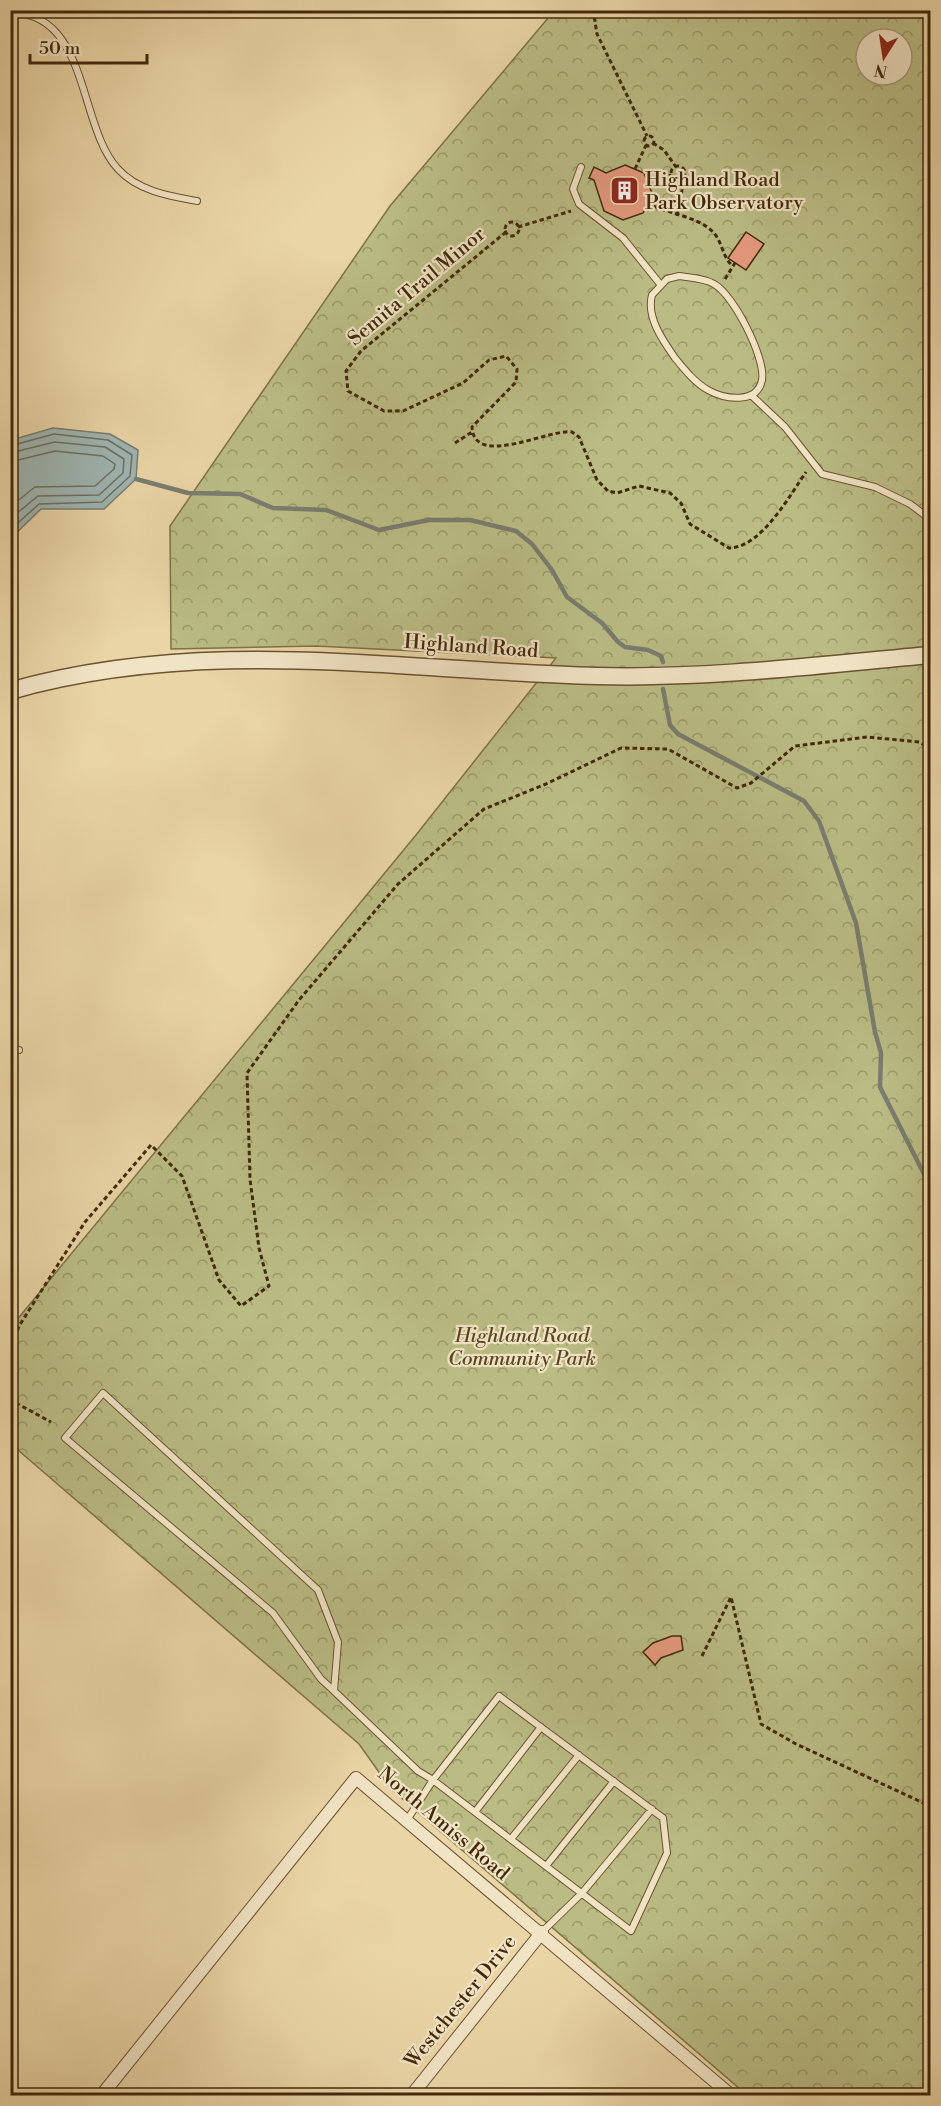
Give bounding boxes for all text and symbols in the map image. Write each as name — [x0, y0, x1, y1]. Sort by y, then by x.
scale bar — [30, 27, 147, 65]
north arrow — [854, 27, 914, 87]
text: 50 m — [39, 37, 81, 60]
text: N — [872, 60, 889, 82]
place label: Highland Road Park Observatory — [645, 168, 803, 216]
building icon: Highland Road Park Observatory — [608, 175, 640, 207]
street label: Semita Trail Minor — [343, 222, 491, 352]
street label: Highland Road — [403, 630, 540, 664]
park label: Highland Road Community Park — [448, 1324, 596, 1372]
street label: North Amiss Road — [372, 1762, 514, 1887]
street label: Westchester Drive — [399, 1930, 522, 2074]

